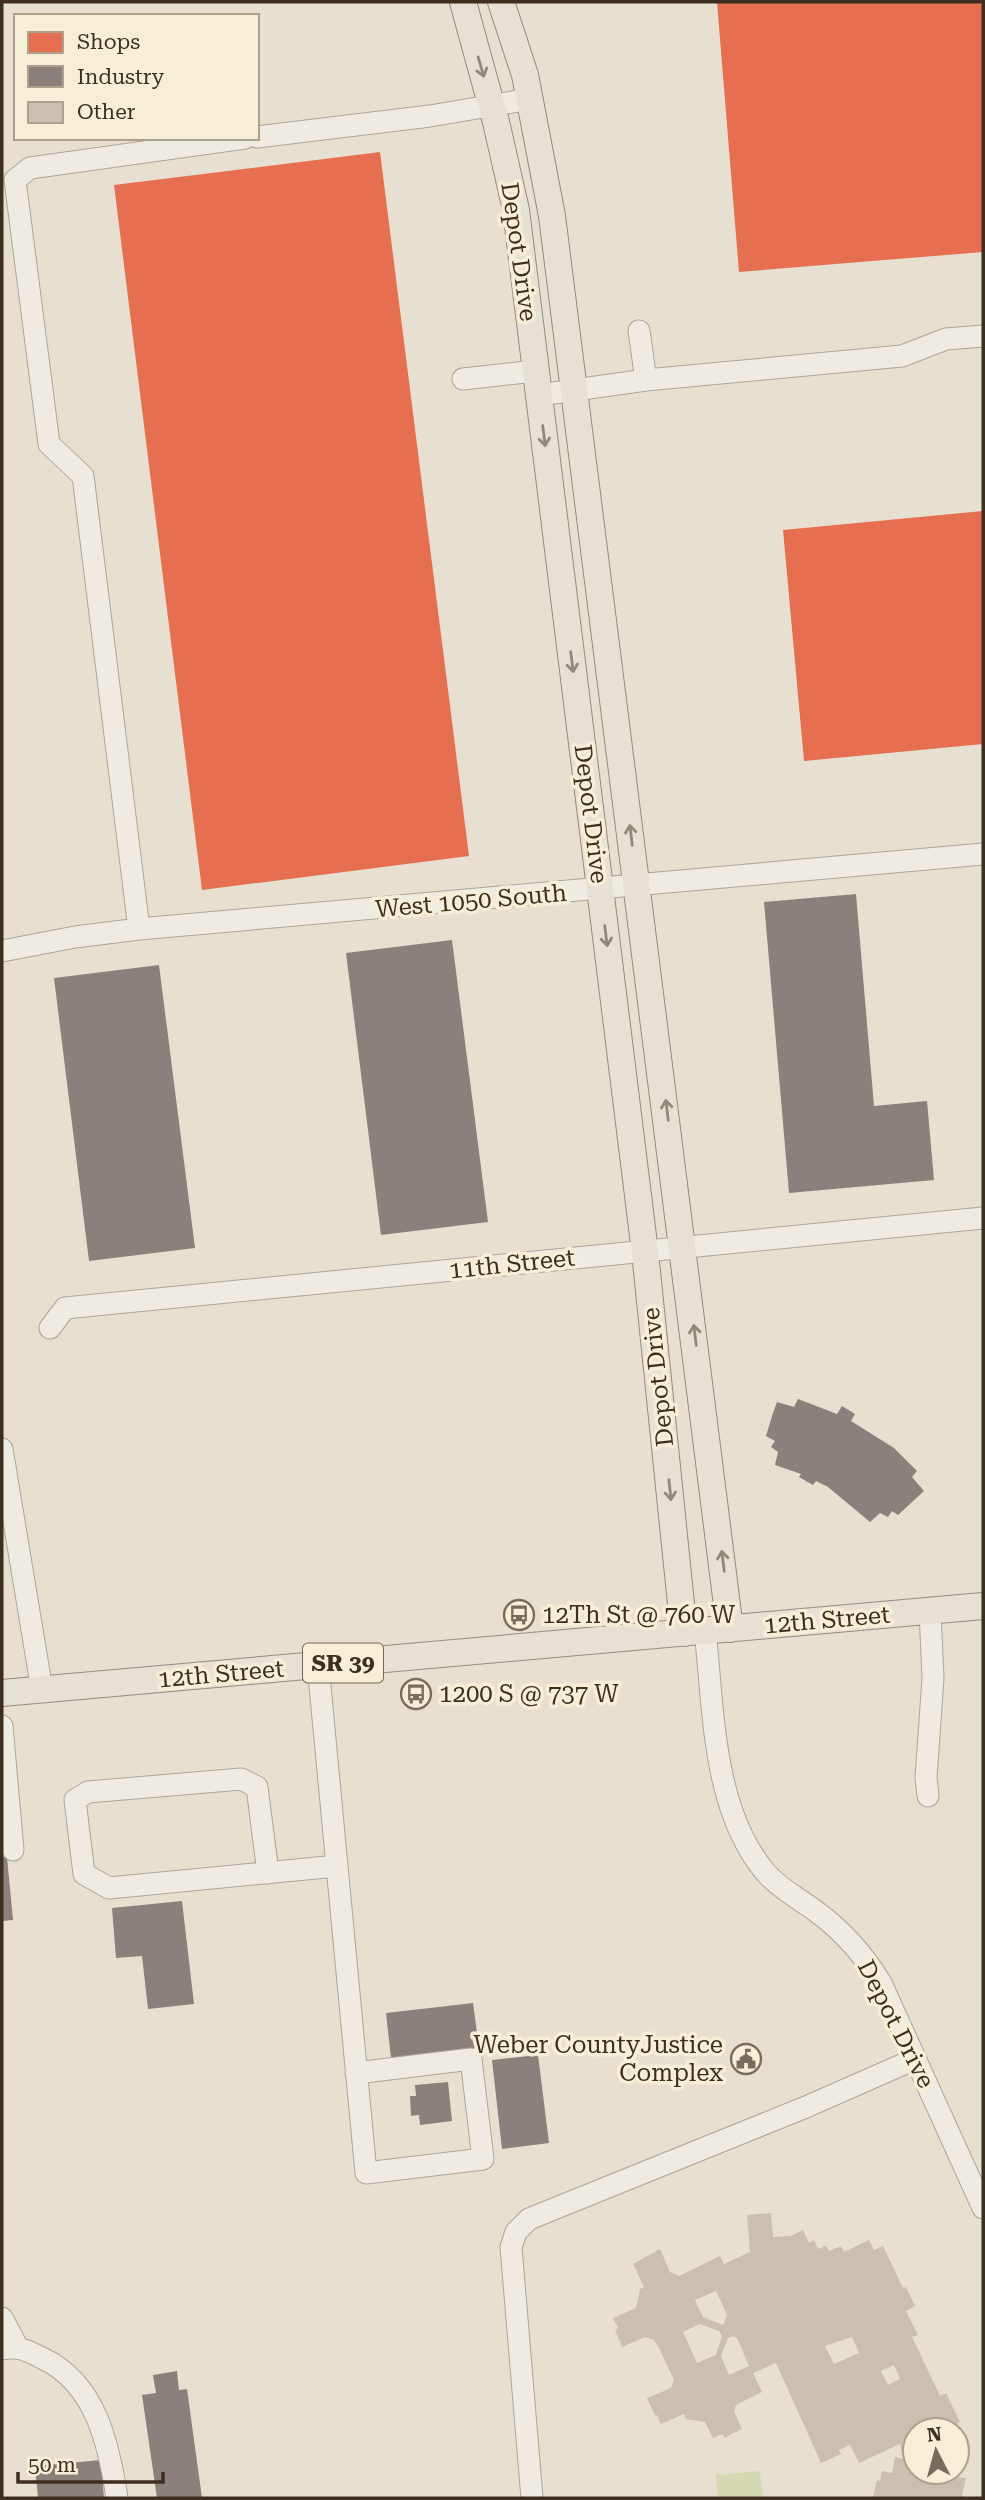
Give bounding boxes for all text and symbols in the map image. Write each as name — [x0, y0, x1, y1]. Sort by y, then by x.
legend — [14, 14, 259, 140]
text: Shops — [77, 30, 140, 54]
one-way arrow — [475, 56, 488, 78]
text: Industry — [77, 65, 165, 89]
text: Other — [77, 100, 136, 124]
street label: Depot Drive — [495, 181, 543, 323]
one-way arrow — [537, 424, 550, 447]
one-way arrow — [565, 650, 578, 673]
street label: Depot Drive — [569, 743, 613, 885]
one-way arrow — [625, 825, 638, 847]
street label: West 1050 South — [374, 879, 568, 923]
one-way arrow — [599, 924, 612, 947]
one-way arrow — [660, 1099, 673, 1121]
street label: 11th Street — [448, 1243, 576, 1285]
street label: Depot Drive — [637, 1306, 679, 1448]
one-way arrow — [688, 1324, 701, 1347]
one-way arrow — [663, 1478, 676, 1501]
one-way arrow — [716, 1550, 729, 1573]
bus stop icon: 12Th St @ 760 W — [502, 1598, 536, 1632]
place label: 12Th St @ 760 W — [542, 1601, 736, 1629]
street label: 12th Street — [763, 1601, 891, 1639]
road number: SR 39 — [303, 1644, 383, 1682]
street label: 12th Street — [157, 1655, 285, 1693]
bus stop icon: 1200 S @ 737 W — [399, 1677, 433, 1711]
place label: 1200 S @ 737 W — [439, 1680, 619, 1708]
street label: Depot Drive — [852, 1955, 940, 2093]
place label: Weber CountyJustice Complex — [473, 2031, 723, 2087]
public building icon: Weber CountyJustice Complex — [729, 2042, 763, 2076]
north arrow — [901, 2416, 971, 2486]
text: N — [926, 2422, 943, 2447]
scale bar — [18, 2440, 163, 2484]
text: 50 m — [28, 2453, 76, 2477]

